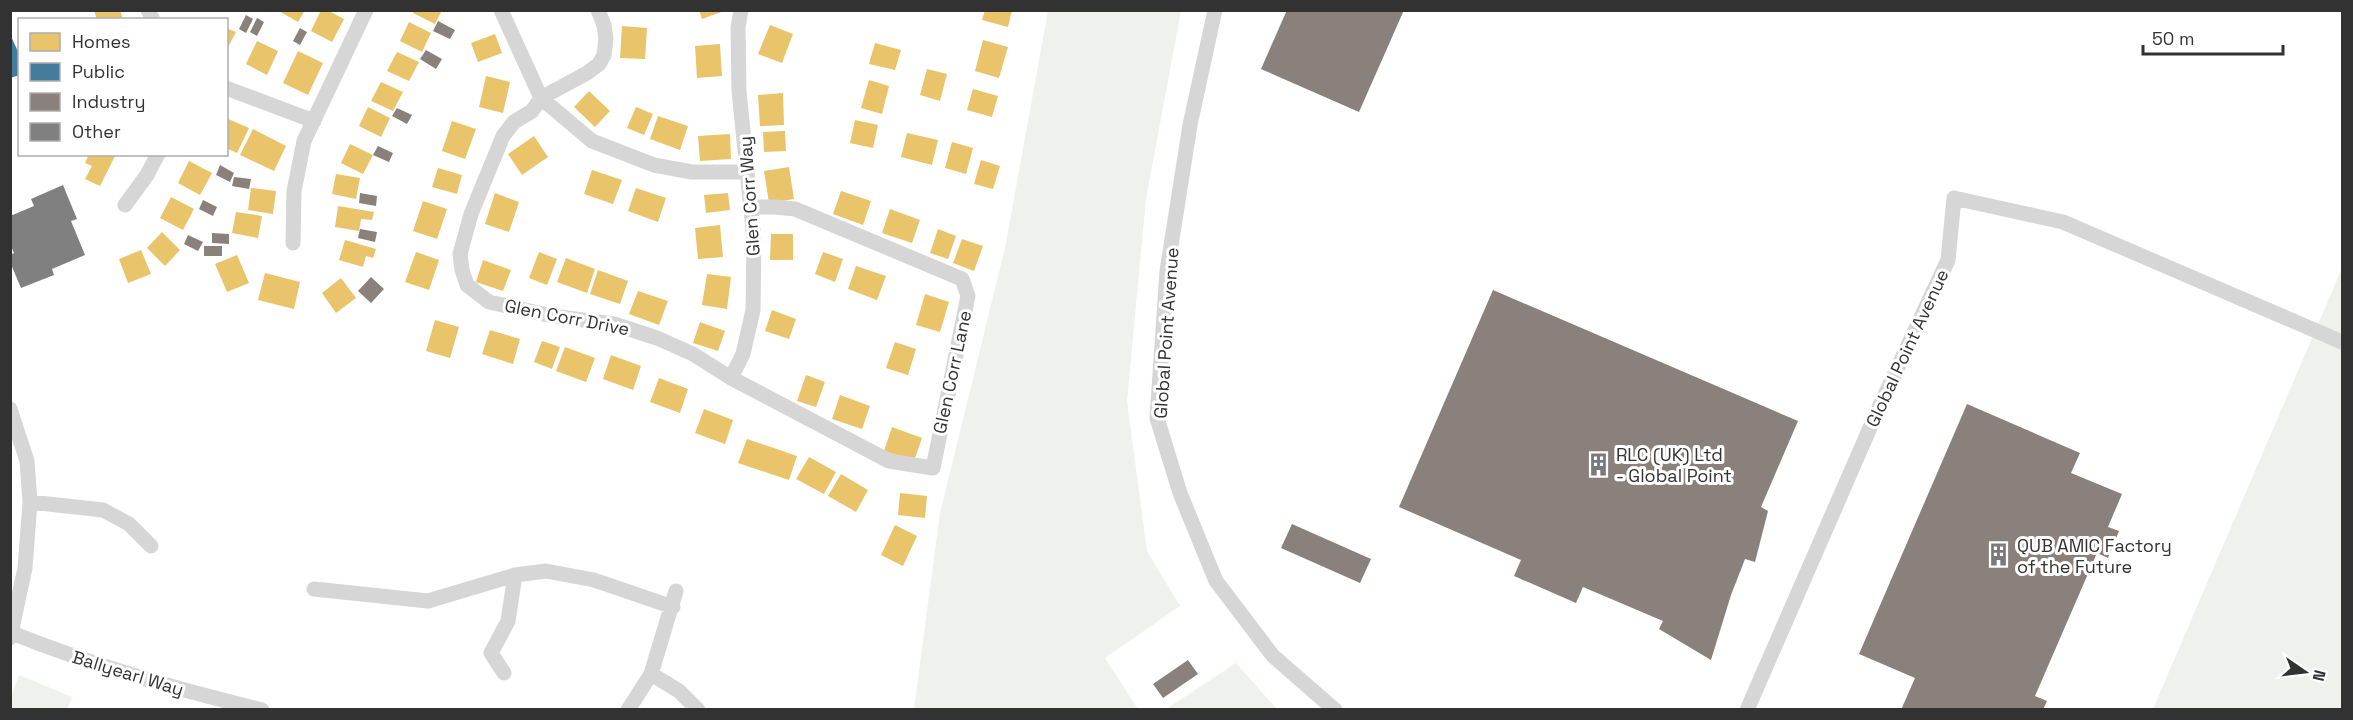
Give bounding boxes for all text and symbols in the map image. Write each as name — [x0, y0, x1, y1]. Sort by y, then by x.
legend — [18, 18, 228, 156]
scale bar — [2143, 18, 2282, 56]
text: 50 m — [2152, 27, 2194, 50]
text: Homes — [72, 30, 131, 53]
text: Public — [72, 60, 125, 83]
text: Industry — [72, 90, 145, 113]
text: Other — [72, 120, 121, 143]
street label: Glen Corr Way — [733, 135, 765, 257]
street label: Global Point Avenue — [1149, 247, 1183, 419]
street label: Global Point Avenue — [1860, 265, 1954, 431]
street label: Glen Corr Drive — [503, 294, 631, 340]
street label: Glen Corr Lane — [928, 308, 976, 436]
place label: RLC (UK) Ltd - Global Point — [1616, 443, 1732, 487]
building icon: RLC (UK) Ltd - Global Point — [1585, 451, 1611, 477]
place label: QUB AMIC Factory of the Future — [2017, 534, 2172, 578]
building icon: QUB AMIC Factory of the Future — [1986, 542, 2012, 568]
north arrow — [2275, 642, 2335, 702]
street label: Ballyearl Way — [69, 645, 187, 701]
text: N — [2308, 668, 2331, 683]

